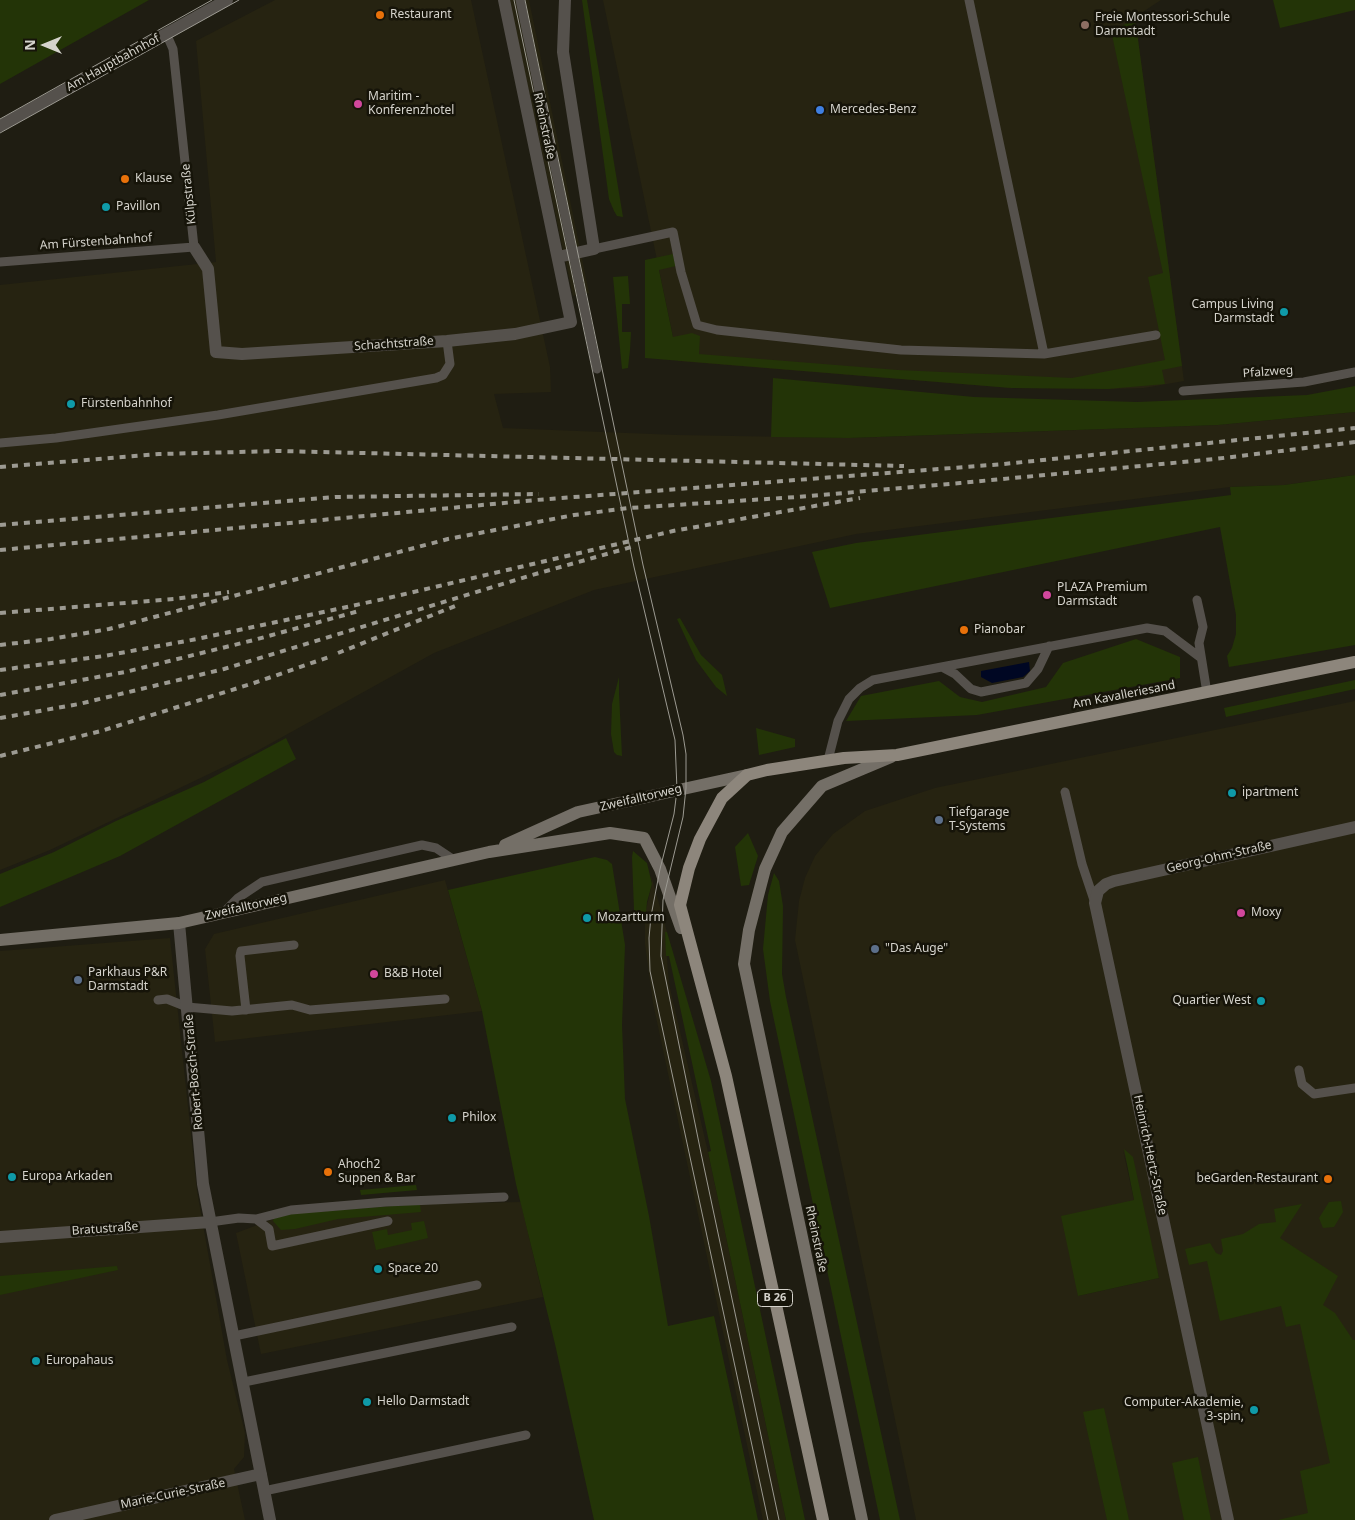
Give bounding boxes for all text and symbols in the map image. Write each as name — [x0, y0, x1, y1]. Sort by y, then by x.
place label: Restaurant — [390, 8, 452, 22]
marker: Restaurant — [374, 9, 386, 21]
place label: Freie Montessori-Schule Darmstadt — [1095, 11, 1230, 39]
marker: Freie Montessori-Schule Darmstadt — [1079, 19, 1091, 31]
north arrow — [20, 20, 70, 70]
street label: Am Hauptbahnhof — [64, 31, 162, 95]
text: N — [20, 39, 39, 51]
place label: Maritim - Konferenzhotel — [368, 90, 454, 118]
street label: Rheinstraße — [530, 91, 558, 161]
marker: Maritim - Konferenzhotel — [352, 98, 364, 110]
place label: Mercedes-Benz — [830, 103, 916, 117]
marker: Mercedes-Benz — [814, 104, 826, 116]
street label: Külpstraße — [179, 163, 199, 225]
place label: Klause — [135, 172, 172, 186]
marker: Klause — [119, 173, 131, 185]
place label: Pavillon — [116, 200, 160, 214]
marker: Pavillon — [100, 201, 112, 213]
street label: Am Fürstenbahnhof — [39, 231, 153, 253]
place label: Campus Living Darmstadt — [1191, 298, 1274, 326]
marker: Campus Living Darmstadt — [1278, 306, 1290, 318]
street label: Schachtstraße — [354, 334, 434, 354]
street label: Pfalzweg — [1242, 363, 1294, 381]
place label: Fürstenbahnhof — [81, 397, 172, 411]
marker: Fürstenbahnhof — [65, 398, 77, 410]
place label: PLAZA Premium Darmstadt — [1057, 581, 1148, 609]
marker: PLAZA Premium Darmstadt — [1041, 589, 1053, 601]
place label: Pianobar — [974, 623, 1025, 637]
marker: Pianobar — [958, 624, 970, 636]
street label: Am Kavalleriesand — [1072, 678, 1176, 712]
street label: Zweifalltorweg — [599, 782, 683, 814]
place label: ipartment — [1242, 786, 1298, 800]
marker: ipartment — [1226, 787, 1238, 799]
place label: Tiefgarage T-Systems — [949, 806, 1009, 834]
marker: Tiefgarage T-Systems — [933, 814, 945, 826]
street label: Georg-Ohm-Straße — [1165, 838, 1273, 876]
street label: Zweifalltorweg — [204, 891, 288, 923]
place label: Moxy — [1251, 906, 1281, 920]
marker: Moxy — [1235, 907, 1247, 919]
place label: Mozartturm — [597, 911, 665, 925]
marker: Mozartturm — [581, 912, 593, 924]
place label: "Das Auge" — [885, 942, 948, 956]
marker: "Das Auge" — [869, 943, 881, 955]
place label: Parkhaus P&R Darmstadt — [88, 966, 167, 994]
place label: B&B Hotel — [384, 967, 442, 981]
marker: B&B Hotel — [368, 968, 380, 980]
marker: Parkhaus P&R Darmstadt — [72, 974, 84, 986]
place label: Quartier West — [1172, 994, 1251, 1008]
marker: Quartier West — [1255, 995, 1267, 1007]
street label: Robert-Bosch-Straße — [182, 1013, 206, 1131]
street label: Heinrich-Hertz-Straße — [1130, 1094, 1170, 1216]
place label: Philox — [462, 1111, 496, 1125]
marker: Philox — [446, 1112, 458, 1124]
place label: Ahoch2 Suppen & Bar — [338, 1158, 415, 1186]
marker: Ahoch2 Suppen & Bar — [322, 1166, 334, 1178]
place label: Europa Arkaden — [22, 1170, 113, 1184]
marker: Europa Arkaden — [6, 1171, 18, 1183]
place label: beGarden-Restaurant — [1197, 1172, 1318, 1186]
marker: beGarden-Restaurant — [1322, 1173, 1334, 1185]
street label: Rheinstraße — [802, 1204, 830, 1274]
street label: Bratustraße — [71, 1219, 139, 1239]
place label: Space 20 — [388, 1262, 438, 1276]
marker: Space 20 — [372, 1263, 384, 1275]
road number: B 26 — [758, 1290, 792, 1306]
place label: Europahaus — [46, 1354, 113, 1368]
marker: Europahaus — [30, 1355, 42, 1367]
place label: Hello Darmstadt — [377, 1395, 469, 1409]
marker: Hello Darmstadt — [361, 1396, 373, 1408]
place label: Computer-Akademie, 3-spin, — [1124, 1396, 1244, 1424]
marker: Computer-Akademie, 3-spin, — [1248, 1404, 1260, 1416]
street label: Marie-Curie-Straße — [119, 1476, 227, 1512]

